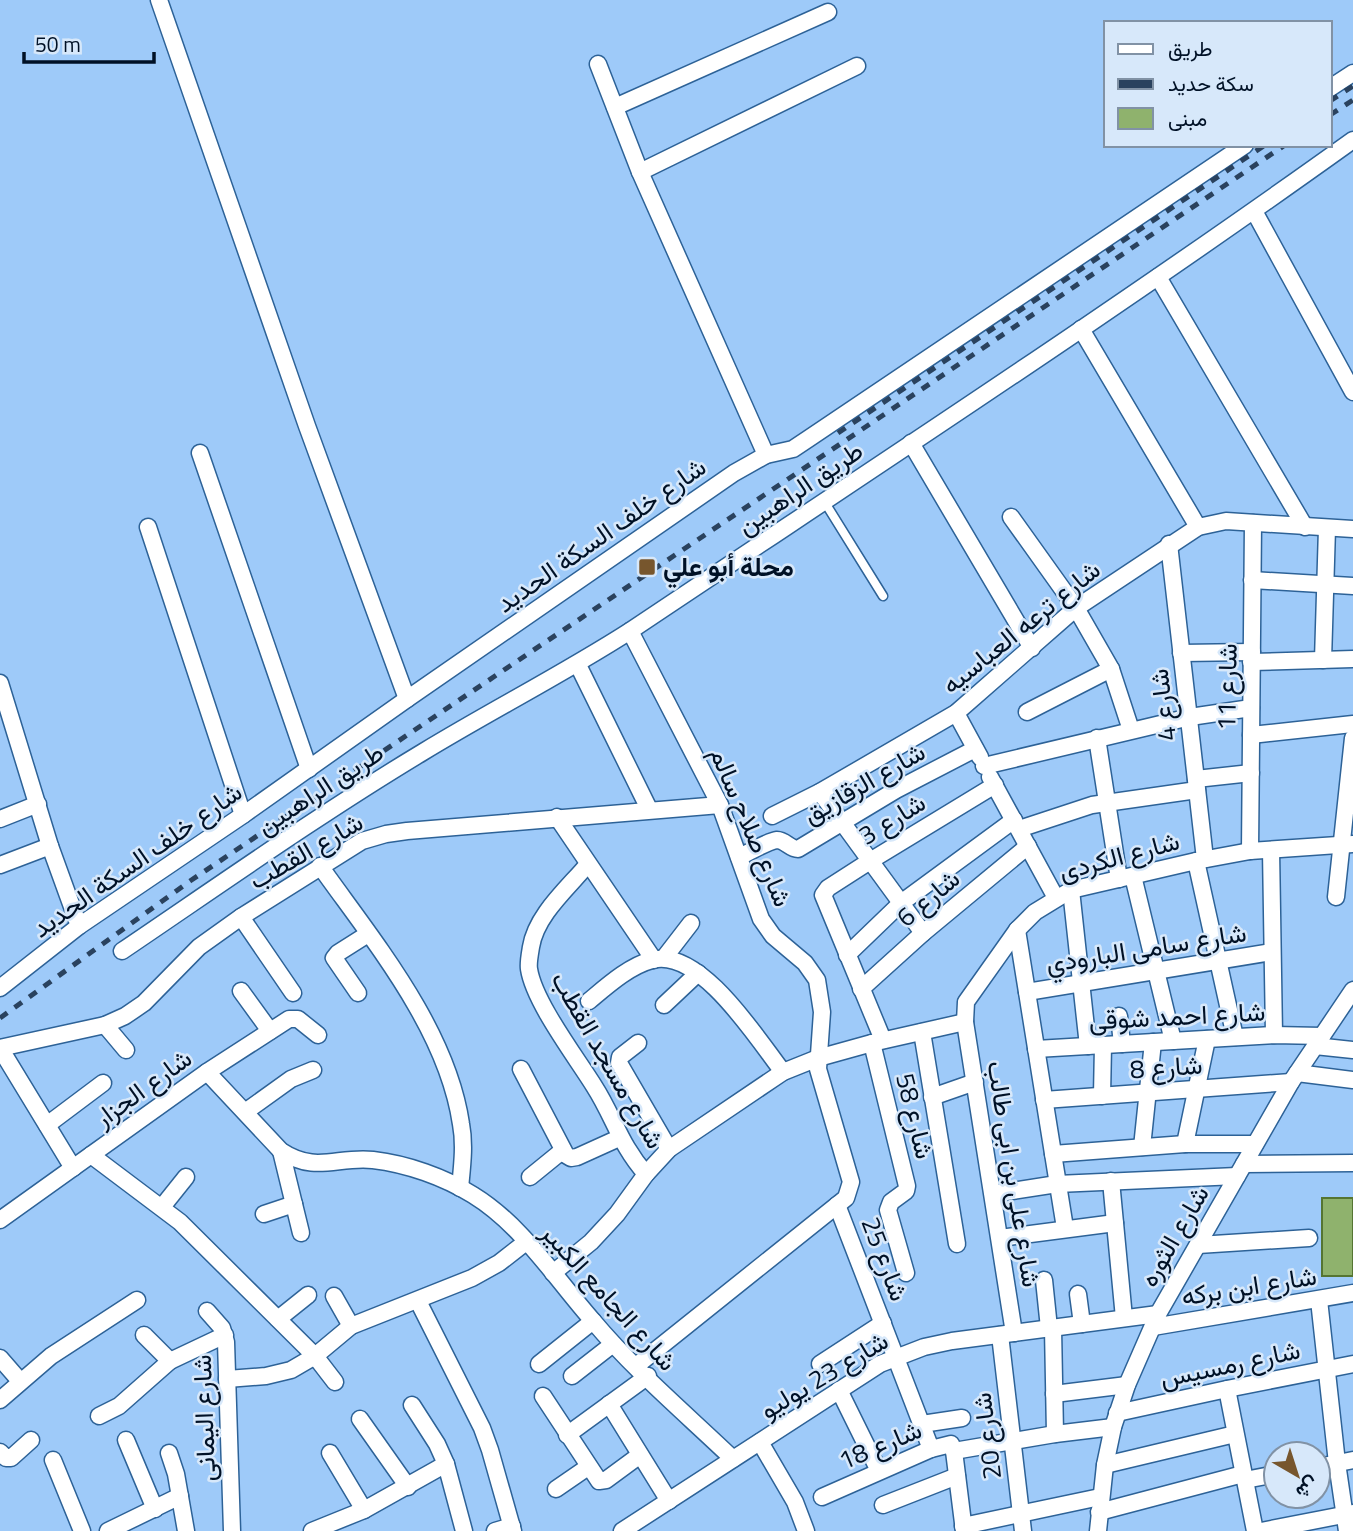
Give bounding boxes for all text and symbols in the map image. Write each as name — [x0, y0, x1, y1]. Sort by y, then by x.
scale bar — [24, 21, 154, 65]
legend — [1104, 21, 1332, 147]
text: 50 m — [35, 28, 81, 60]
text: طريق — [1168, 32, 1213, 64]
text: سكة حديد — [1168, 67, 1254, 99]
text: مبنى — [1168, 102, 1207, 134]
street label: طريق الراهبين — [729, 431, 871, 544]
street label: شارع خلف السكة الحديد — [488, 447, 714, 622]
place label: محلة أبو علي — [663, 547, 794, 589]
street label: شارع ترعه العباسيه — [933, 550, 1108, 703]
marker: محلة أبو علي — [637, 557, 657, 577]
street label: شارع 11 — [1206, 643, 1247, 731]
street label: شارع 4 — [1139, 667, 1186, 743]
street label: شارع الزقازيق — [795, 732, 932, 833]
street label: طريق الراهبين — [248, 733, 391, 844]
street label: شارع صلاح سالم — [700, 741, 803, 913]
street label: شارع خلف السكة الحديد — [24, 772, 250, 947]
street label: شارع 3 — [851, 783, 933, 854]
street label: شارع القطب — [241, 802, 370, 899]
street label: شارع الكردى — [1054, 821, 1184, 890]
street label: شارع 6 — [887, 859, 968, 936]
street label: شارع سامى البارودي — [1043, 912, 1249, 985]
street label: شارع مسجد القطب — [542, 964, 675, 1156]
street label: شارع احمد شوقى — [1088, 991, 1266, 1040]
street label: شارع الجزار — [85, 1039, 200, 1137]
street label: شارع 8 — [1128, 1045, 1204, 1088]
street label: شارع على بن ابى طالب — [977, 1058, 1052, 1290]
street label: شارع 58 — [886, 1069, 945, 1163]
street label: شارع الثوره — [1129, 1178, 1218, 1294]
street label: شارع 25 — [852, 1211, 919, 1306]
street label: شارع الجامع الكبير — [532, 1213, 687, 1379]
street label: شارع ابن بركه — [1178, 1256, 1319, 1315]
street label: شارع 23 يوليو — [752, 1321, 895, 1428]
street label: شارع رمسيس — [1156, 1330, 1304, 1397]
street label: شارع اليمانى — [182, 1354, 225, 1482]
street label: شارع 20 — [962, 1390, 1011, 1482]
street label: شارع 18 — [832, 1410, 928, 1480]
north arrow — [1262, 1440, 1332, 1510]
text: ش — [1290, 1470, 1326, 1507]

